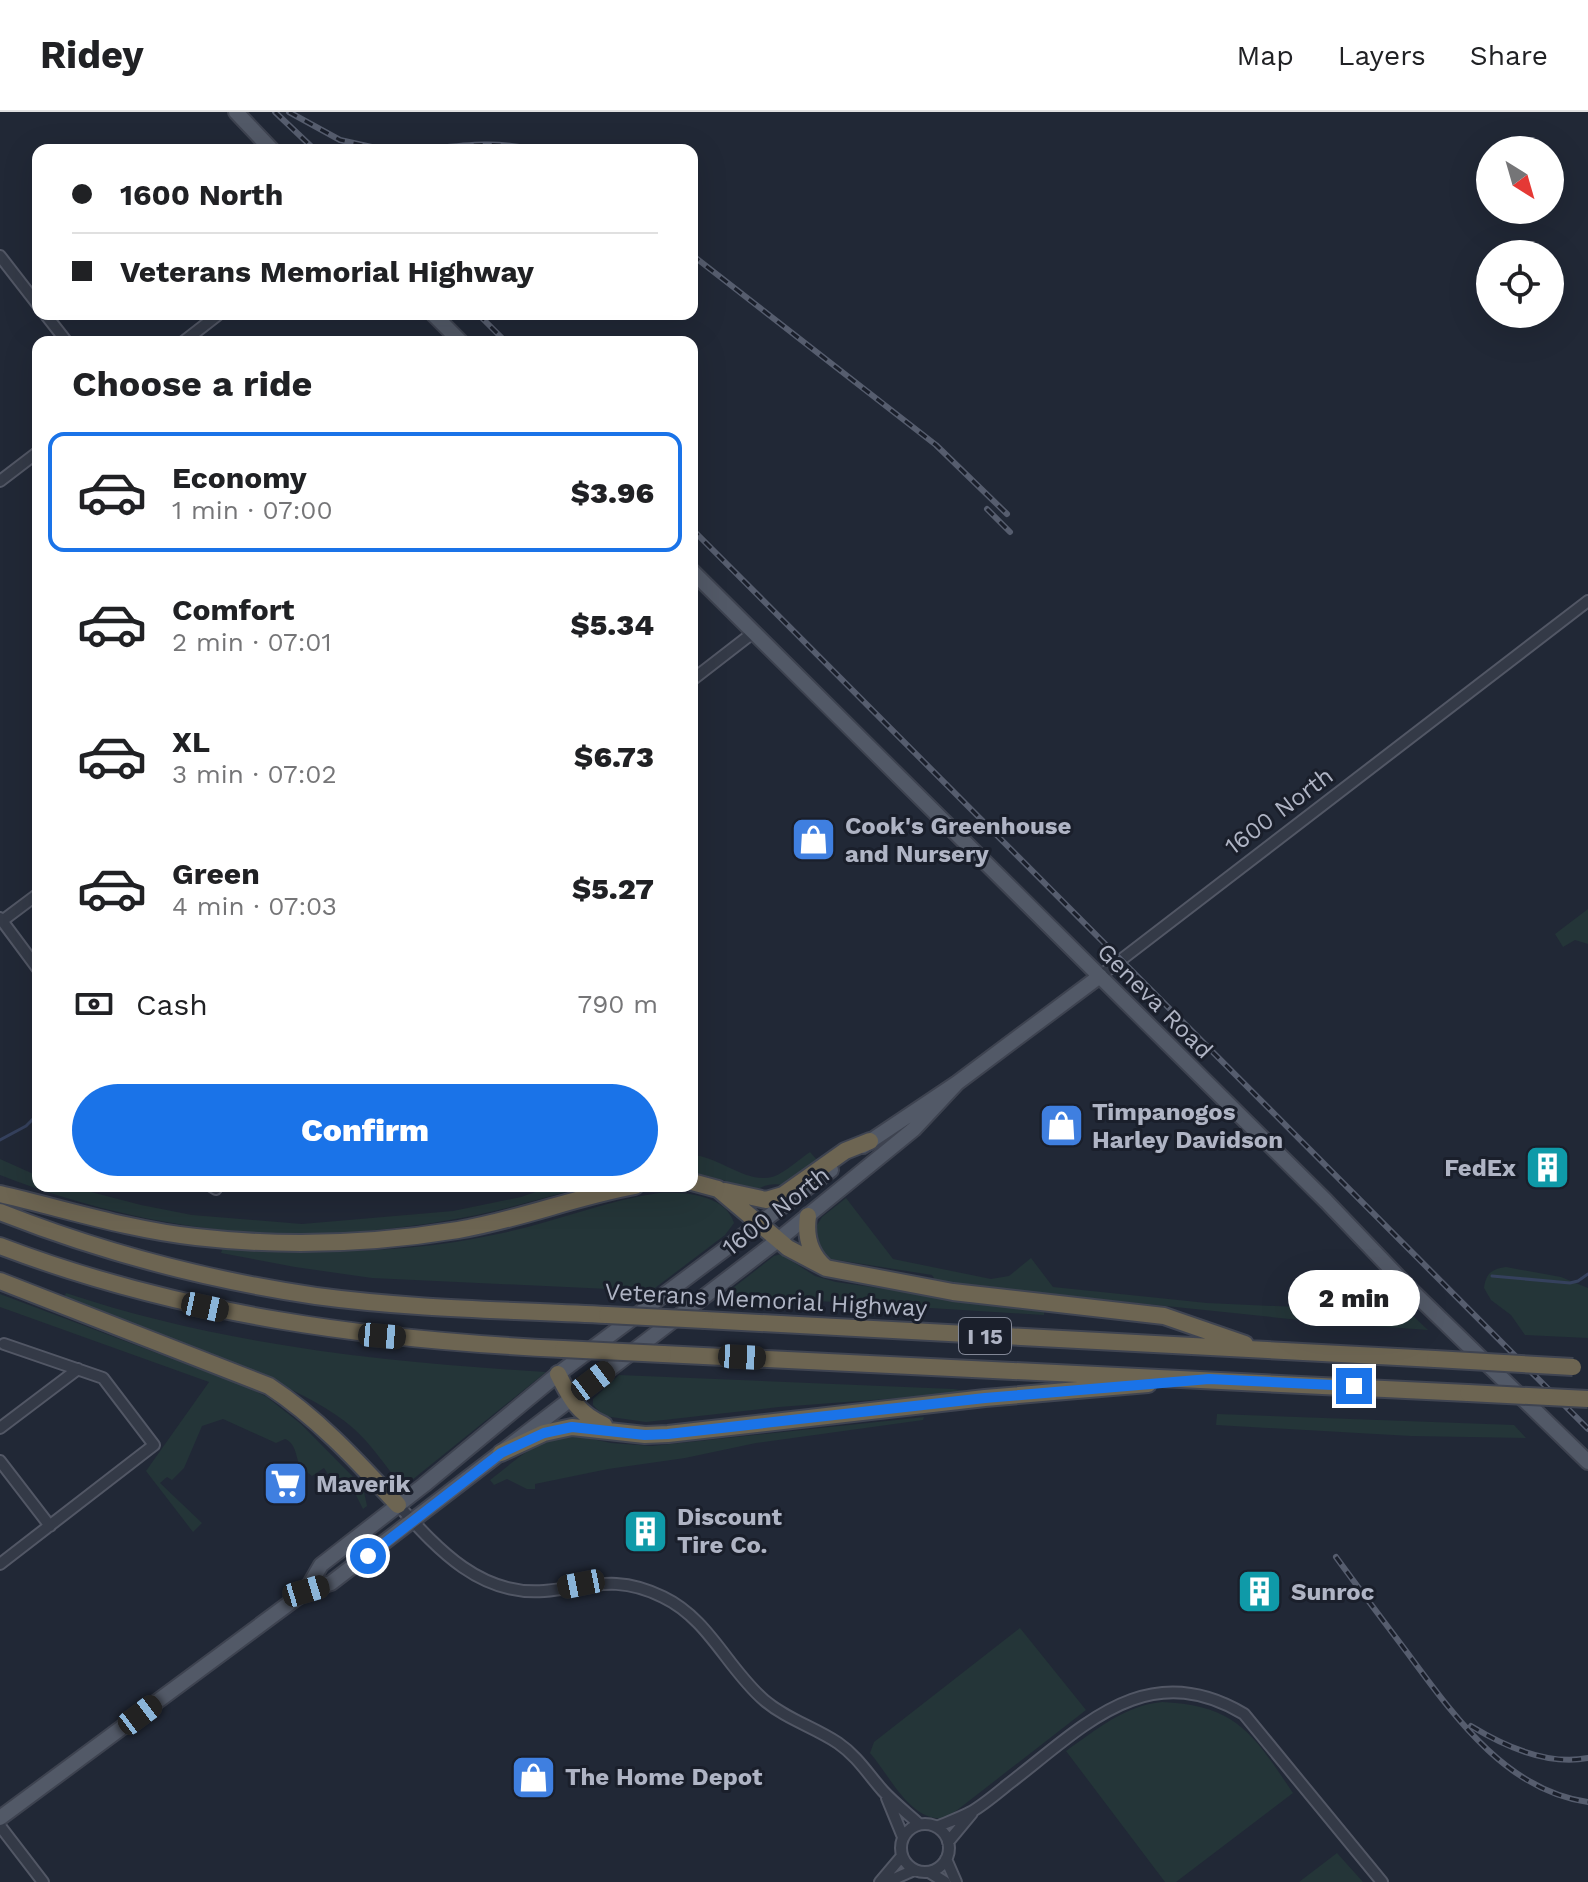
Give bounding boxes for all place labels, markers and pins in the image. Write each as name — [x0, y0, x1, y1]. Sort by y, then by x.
place label: Cook's Greenhouse and Nursery — [845, 812, 1072, 868]
shop icon: Cook's Greenhouse and Nursery — [790, 816, 838, 864]
place label: Timpanogos Harley Davidson — [1092, 1098, 1283, 1154]
shop icon: Timpanogos Harley Davidson — [1037, 1102, 1085, 1150]
building icon: FedEx — [1523, 1144, 1571, 1192]
place label: FedEx — [1444, 1154, 1516, 1182]
supermarket icon: Maverik — [261, 1460, 309, 1508]
place label: Maverik — [316, 1470, 411, 1498]
place label: Discount Tire Co. — [677, 1503, 783, 1559]
building icon: Discount Tire Co. — [622, 1507, 670, 1555]
building icon: Sunroc — [1236, 1568, 1284, 1616]
place label: Sunroc — [1291, 1578, 1374, 1606]
shop icon: The Home Depot — [510, 1753, 558, 1801]
place label: The Home Depot — [565, 1763, 763, 1791]

